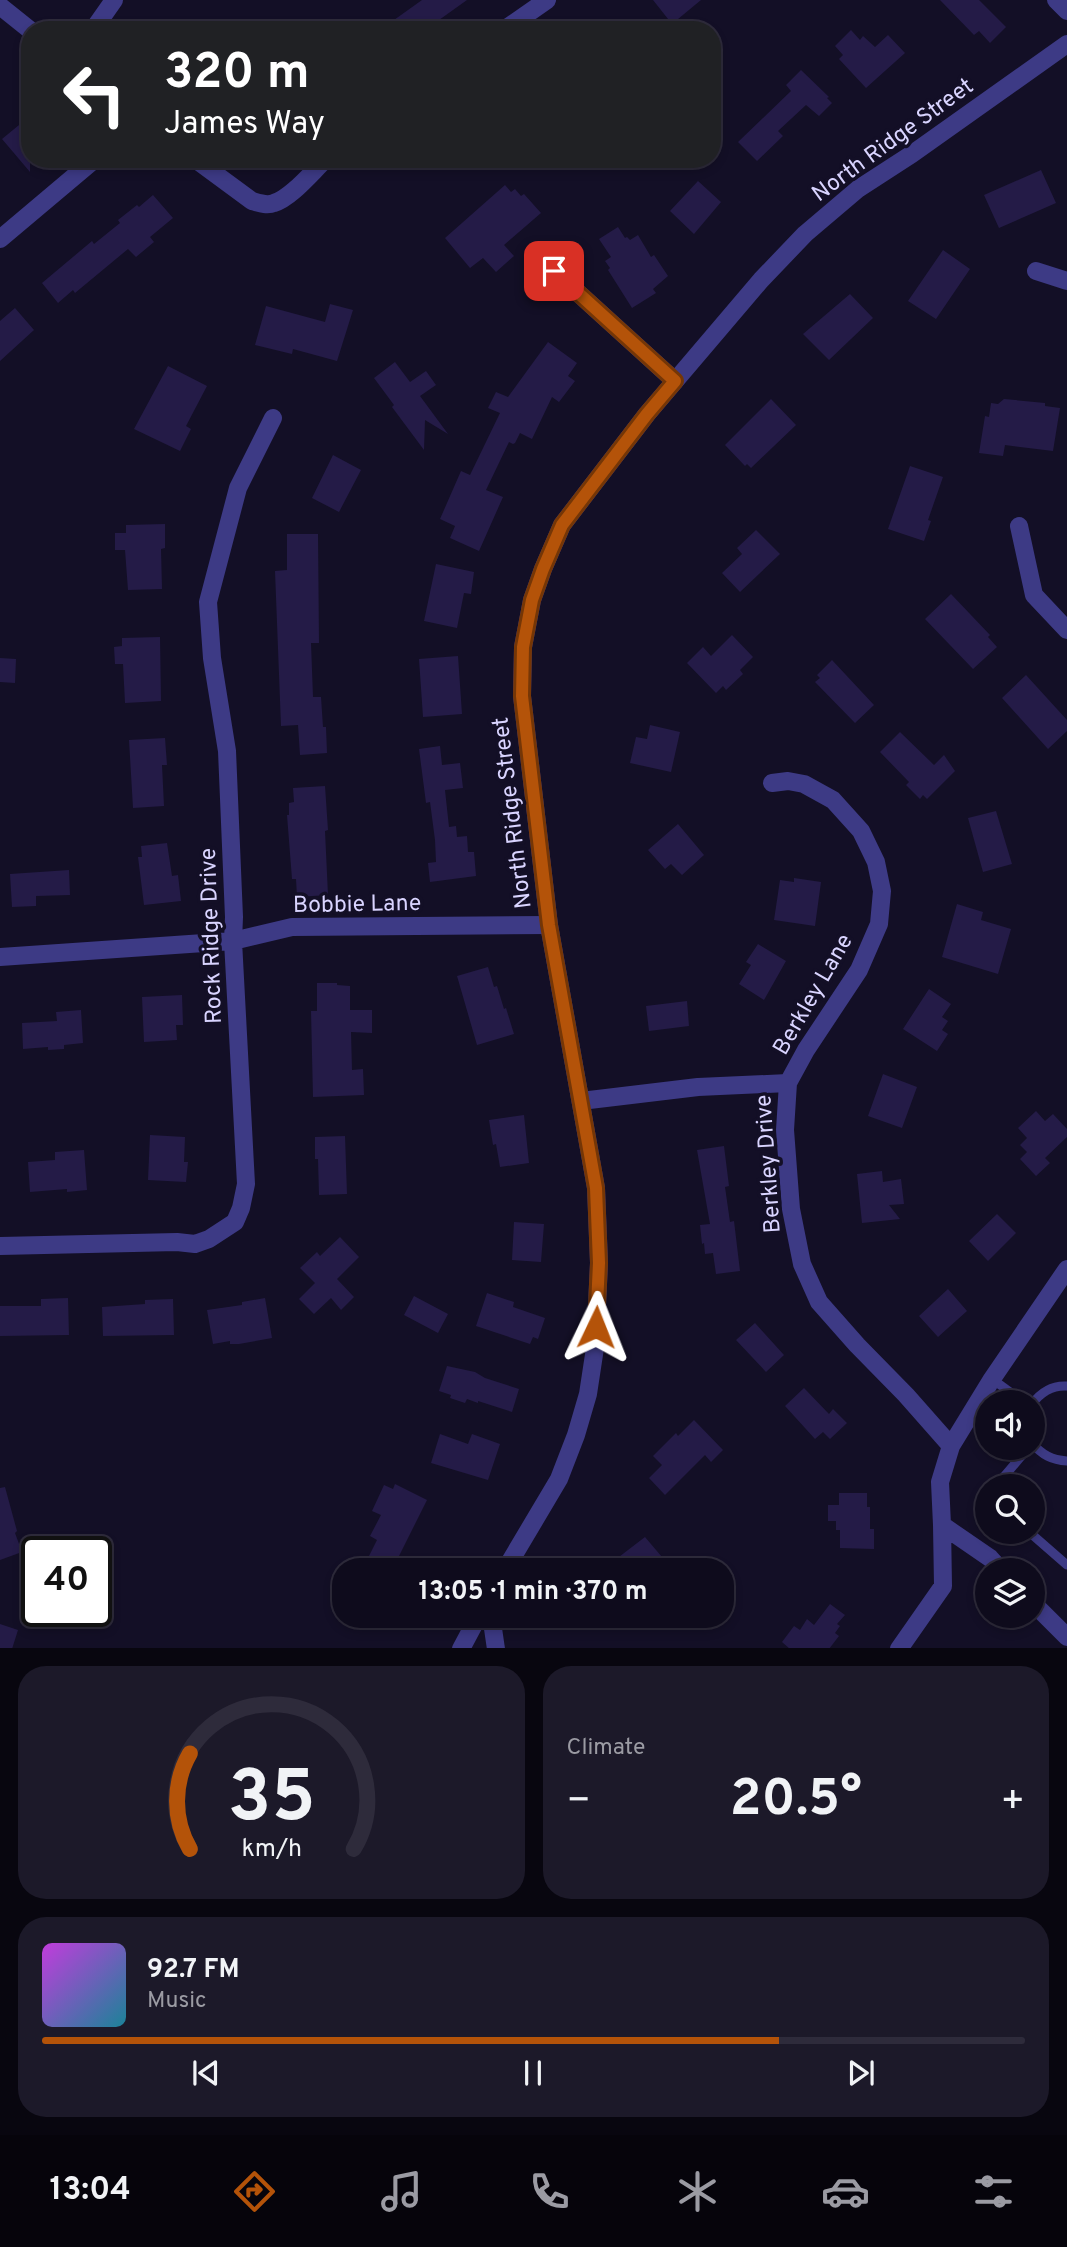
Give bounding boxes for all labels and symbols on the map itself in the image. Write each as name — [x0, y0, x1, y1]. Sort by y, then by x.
street label: North Ridge Street — [807, 73, 980, 209]
pin — [524, 241, 584, 301]
street label: North Ridge Street — [487, 715, 540, 910]
street label: Rock Ridge Drive — [195, 847, 230, 1024]
street label: Bobbie Lane — [293, 890, 422, 921]
street label: Berkley Lane — [768, 929, 861, 1061]
street label: Berkley Drive — [750, 1094, 789, 1234]
position arrow — [559, 1290, 633, 1364]
speed limit sign: 40 — [21, 1536, 112, 1627]

